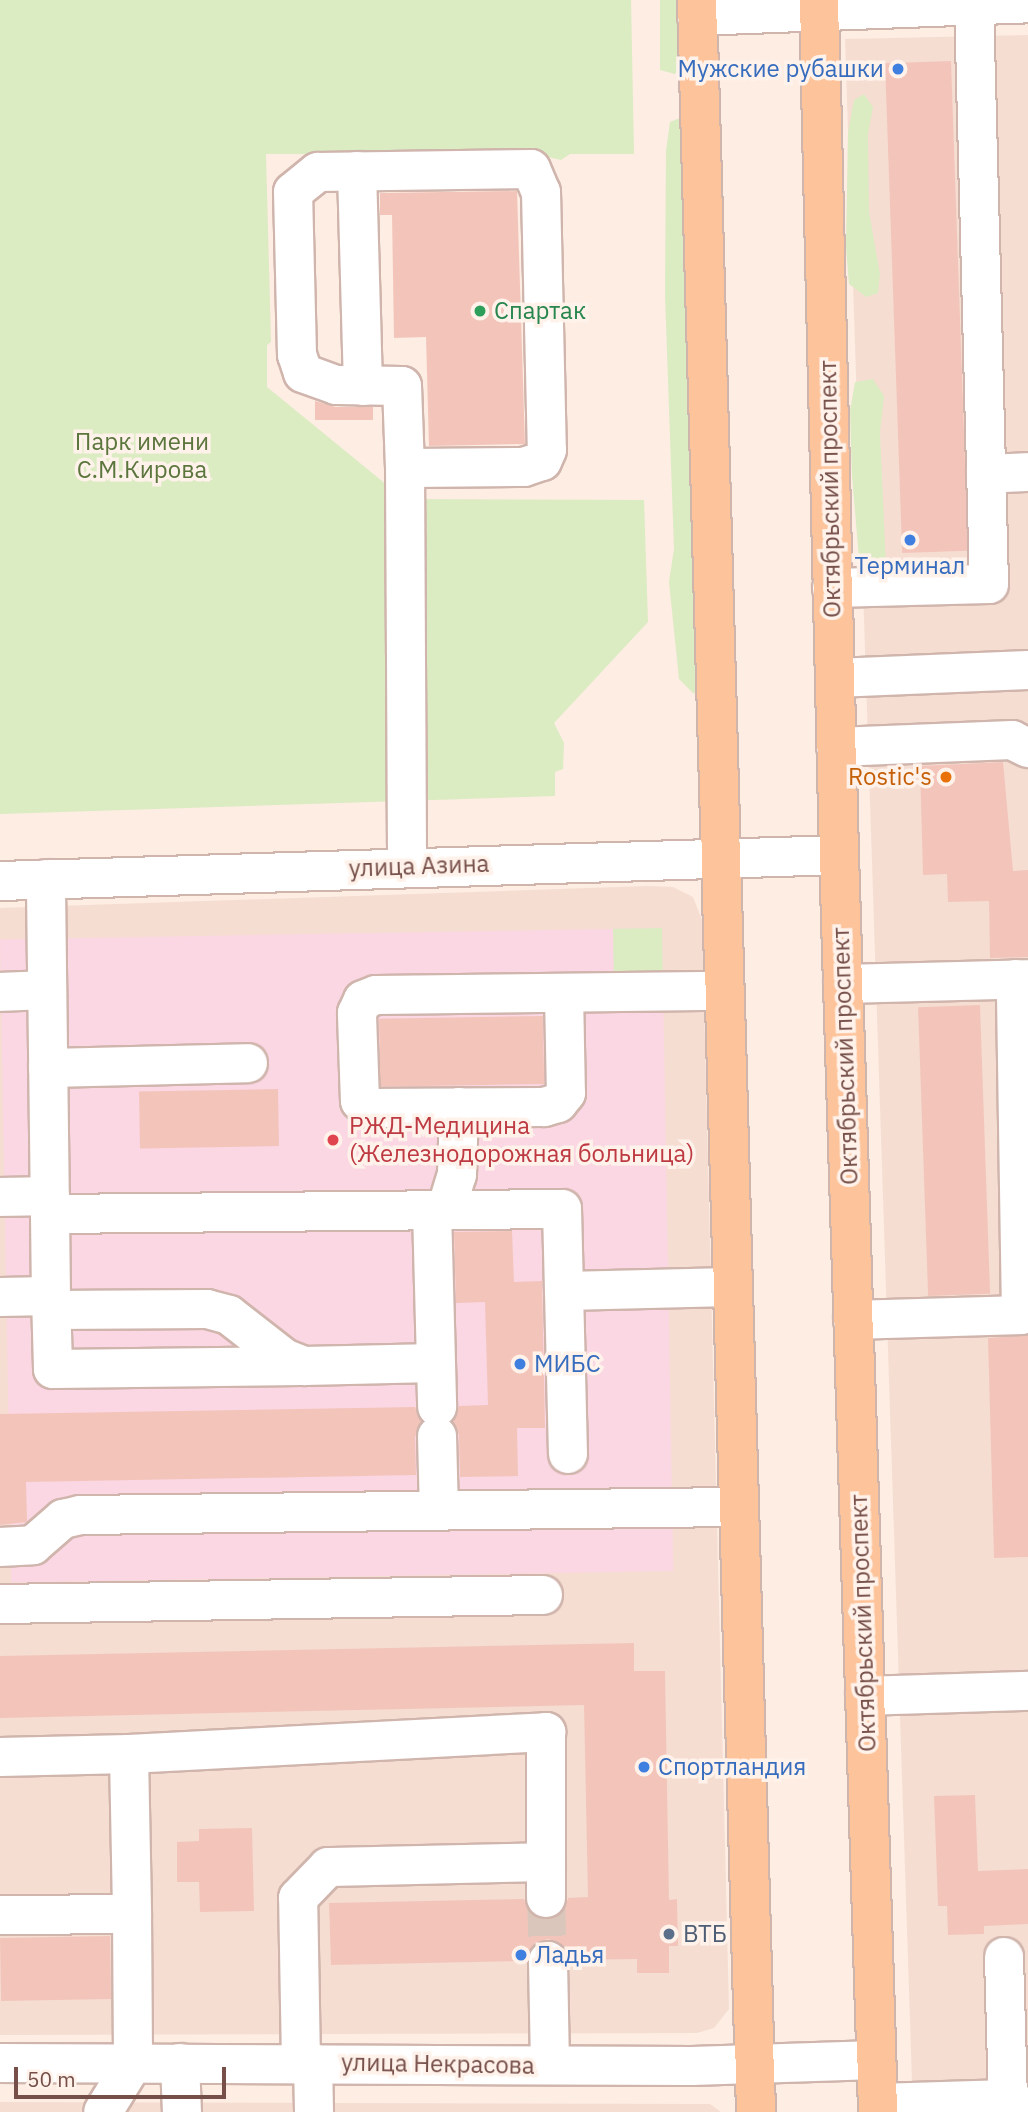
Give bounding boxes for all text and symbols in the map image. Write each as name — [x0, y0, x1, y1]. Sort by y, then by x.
place label: Мужские рубашки — [678, 55, 884, 83]
marker: Мужские рубашки — [890, 61, 906, 77]
place label: Спартак — [494, 297, 586, 325]
marker: Спартак — [472, 303, 488, 319]
street label: Октябрьский проспект — [813, 360, 847, 618]
park label: Парк имени С.М.Кирова — [75, 428, 209, 484]
marker: Терминал — [902, 532, 918, 548]
place label: Терминал — [855, 552, 965, 580]
place label: Rostiс's — [848, 763, 932, 791]
marker: Rostiс's — [938, 769, 954, 785]
street label: улица Азина — [348, 849, 490, 883]
street label: Октябрьский проспект — [826, 927, 864, 1185]
place label: РЖД-Медицина (Железнодорожная больница) — [349, 1112, 694, 1168]
marker: РЖД-Медицина (Железнодорожная больница) — [323, 1130, 343, 1150]
place label: МИБС — [534, 1350, 601, 1378]
marker: МИБС — [512, 1356, 528, 1372]
street label: Октябрьский проспект — [844, 1494, 882, 1752]
place label: Спортландия — [658, 1753, 806, 1781]
marker: Спортландия — [636, 1759, 652, 1775]
place label: ВТБ — [683, 1920, 727, 1948]
marker: ВТБ — [661, 1926, 677, 1942]
place label: Ладья — [535, 1941, 604, 1969]
marker: Ладья — [513, 1947, 529, 1963]
street label: улица Некрасова — [341, 2048, 535, 2080]
scale bar — [18, 2052, 229, 2096]
text: 50 m — [27, 2065, 76, 2093]

